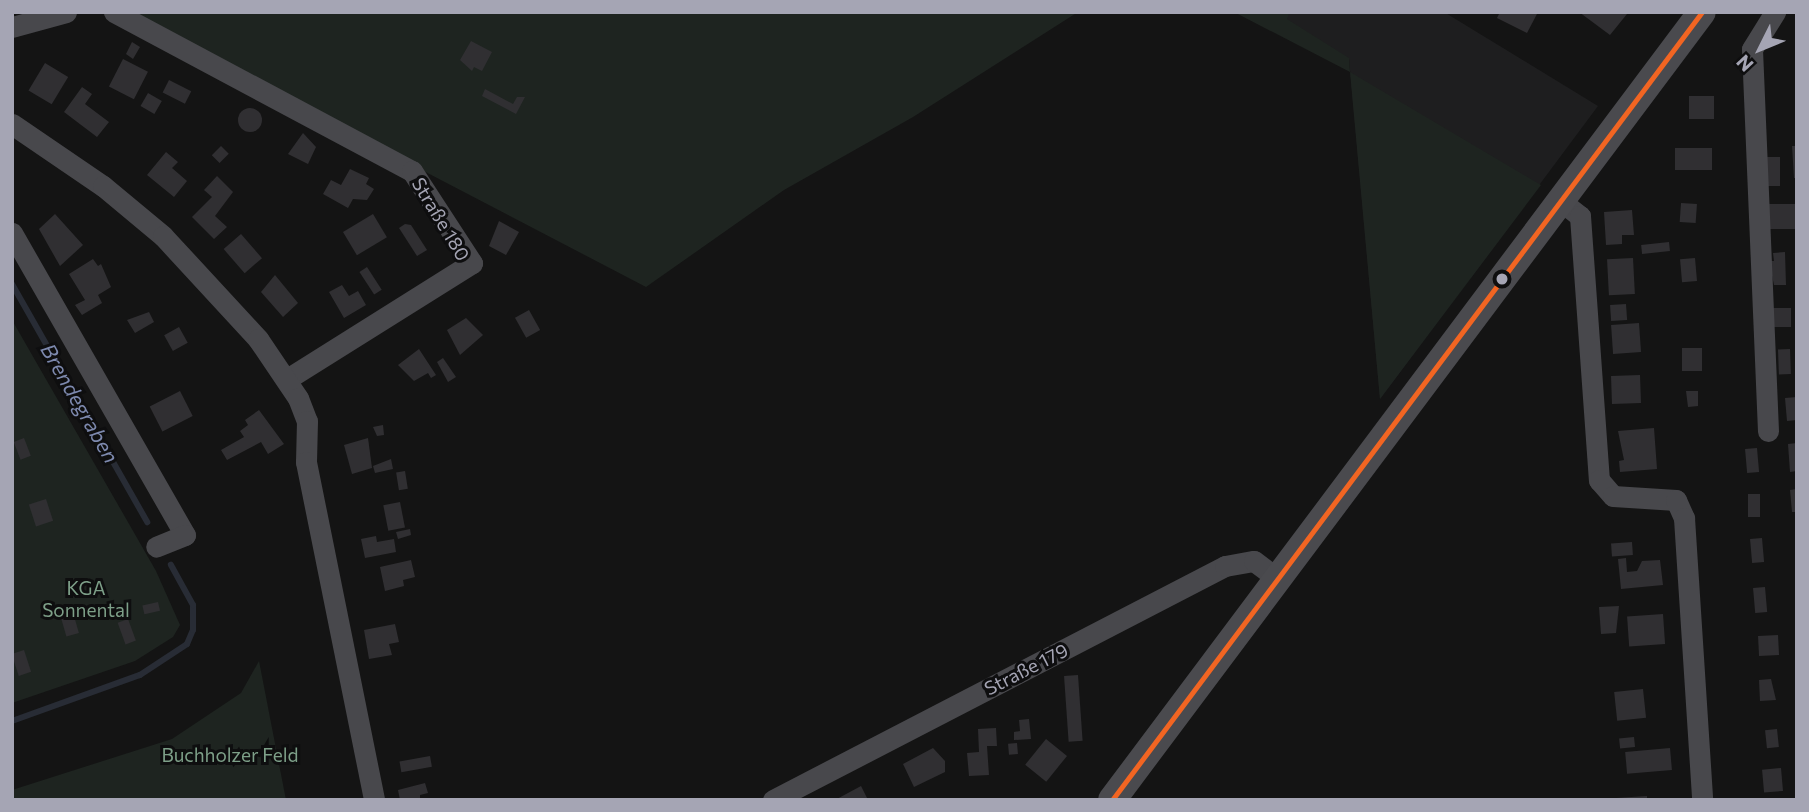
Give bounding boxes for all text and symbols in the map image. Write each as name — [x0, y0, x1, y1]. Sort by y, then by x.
north arrow — [1725, 14, 1795, 84]
text: N — [1731, 51, 1758, 77]
street label: Straße 180 — [407, 173, 475, 265]
unlabelled marker — [1495, 272, 1509, 286]
water label: Brendegraben — [36, 339, 124, 467]
park label: KGA Sonnental — [42, 577, 130, 621]
street label: Straße 179 — [980, 638, 1072, 700]
park label: Buchholzer Feld — [161, 744, 299, 766]

